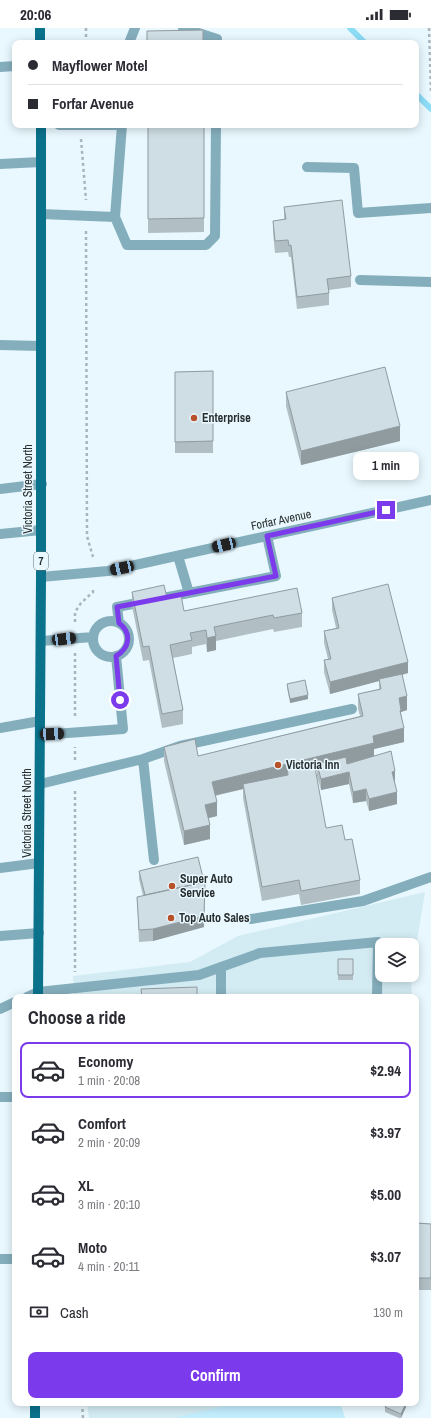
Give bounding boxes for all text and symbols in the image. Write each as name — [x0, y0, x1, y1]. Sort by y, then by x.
text: 20:06 — [20, 4, 51, 25]
text: Mayflower Motel — [52, 55, 148, 76]
text: Forfar Avenue — [52, 93, 134, 114]
place label: Enterprise — [202, 410, 251, 426]
marker: Enterprise — [189, 413, 199, 423]
street label: Victoria Street North — [20, 444, 36, 534]
callout: 1 min — [353, 452, 419, 480]
text: 1 min — [372, 457, 400, 474]
route end — [377, 501, 395, 519]
street label: Forfar Avenue — [249, 506, 313, 534]
car — [211, 536, 237, 554]
road number: 7 — [34, 552, 48, 570]
car — [109, 560, 135, 576]
car — [51, 632, 77, 646]
route start — [111, 691, 129, 709]
car — [40, 727, 64, 741]
place label: Victoria Inn — [286, 757, 339, 773]
marker: Victoria Inn — [273, 760, 283, 770]
street label: Victoria Street North — [19, 768, 35, 858]
place label: Super Auto Service — [180, 871, 233, 901]
marker: Super Auto Service — [167, 881, 177, 891]
place label: Top Auto Sales — [179, 910, 250, 926]
marker: Top Auto Sales — [166, 913, 176, 923]
map controls — [375, 938, 419, 982]
button: layers — [375, 938, 419, 982]
text: Choose a ride — [28, 1005, 126, 1030]
text: Economy — [78, 1051, 133, 1072]
icon: car — [30, 1052, 66, 1088]
text: $2.94 — [370, 1060, 401, 1081]
text: 1 min · 20:08 — [78, 1072, 140, 1089]
text: Comfort — [78, 1113, 126, 1134]
icon: car — [30, 1114, 66, 1150]
text: $3.97 — [370, 1122, 401, 1143]
text: 2 min · 20:09 — [78, 1134, 140, 1151]
text: XL — [78, 1175, 94, 1196]
icon: car — [30, 1176, 66, 1212]
text: $5.00 — [370, 1184, 401, 1205]
text: 3 min · 20:10 — [78, 1196, 140, 1213]
text: Moto — [78, 1237, 107, 1258]
icon: car — [30, 1238, 66, 1274]
text: $3.07 — [370, 1246, 401, 1267]
text: 4 min · 20:11 — [78, 1258, 139, 1275]
icon: cash — [28, 1301, 50, 1323]
text: Cash — [60, 1302, 89, 1323]
text: 130 m — [373, 1304, 403, 1321]
button: Confirm — [28, 1352, 403, 1398]

